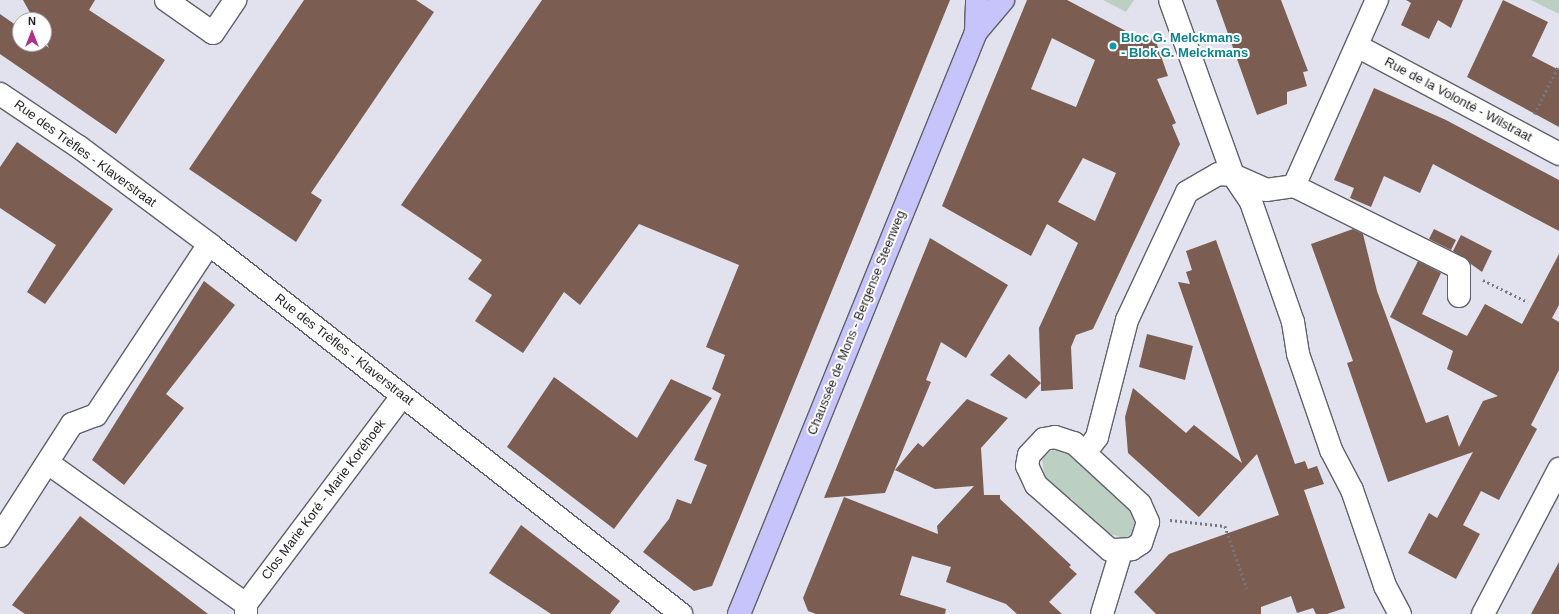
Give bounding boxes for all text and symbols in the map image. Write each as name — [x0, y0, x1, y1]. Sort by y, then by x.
north arrow — [12, 12, 52, 52]
text: N — [28, 15, 36, 27]
place label: Bloc G. Melckmans - Blok G. Melckmans — [1121, 31, 1248, 62]
marker: Bloc G. Melckmans - Blok G. Melckmans — [1108, 41, 1118, 51]
street label: Rue de la Volonté - Wilstraat — [1382, 54, 1534, 146]
street label: Rue des Trèfles - Klaverstraat — [11, 97, 159, 211]
street label: Chaussée de Mons - Bergense Steenweg — [805, 209, 909, 437]
street label: Rue des Trèfles - Klaverstraat — [271, 291, 417, 409]
street label: Clos Marie Koré - Marie Koréhoek — [259, 417, 389, 583]

